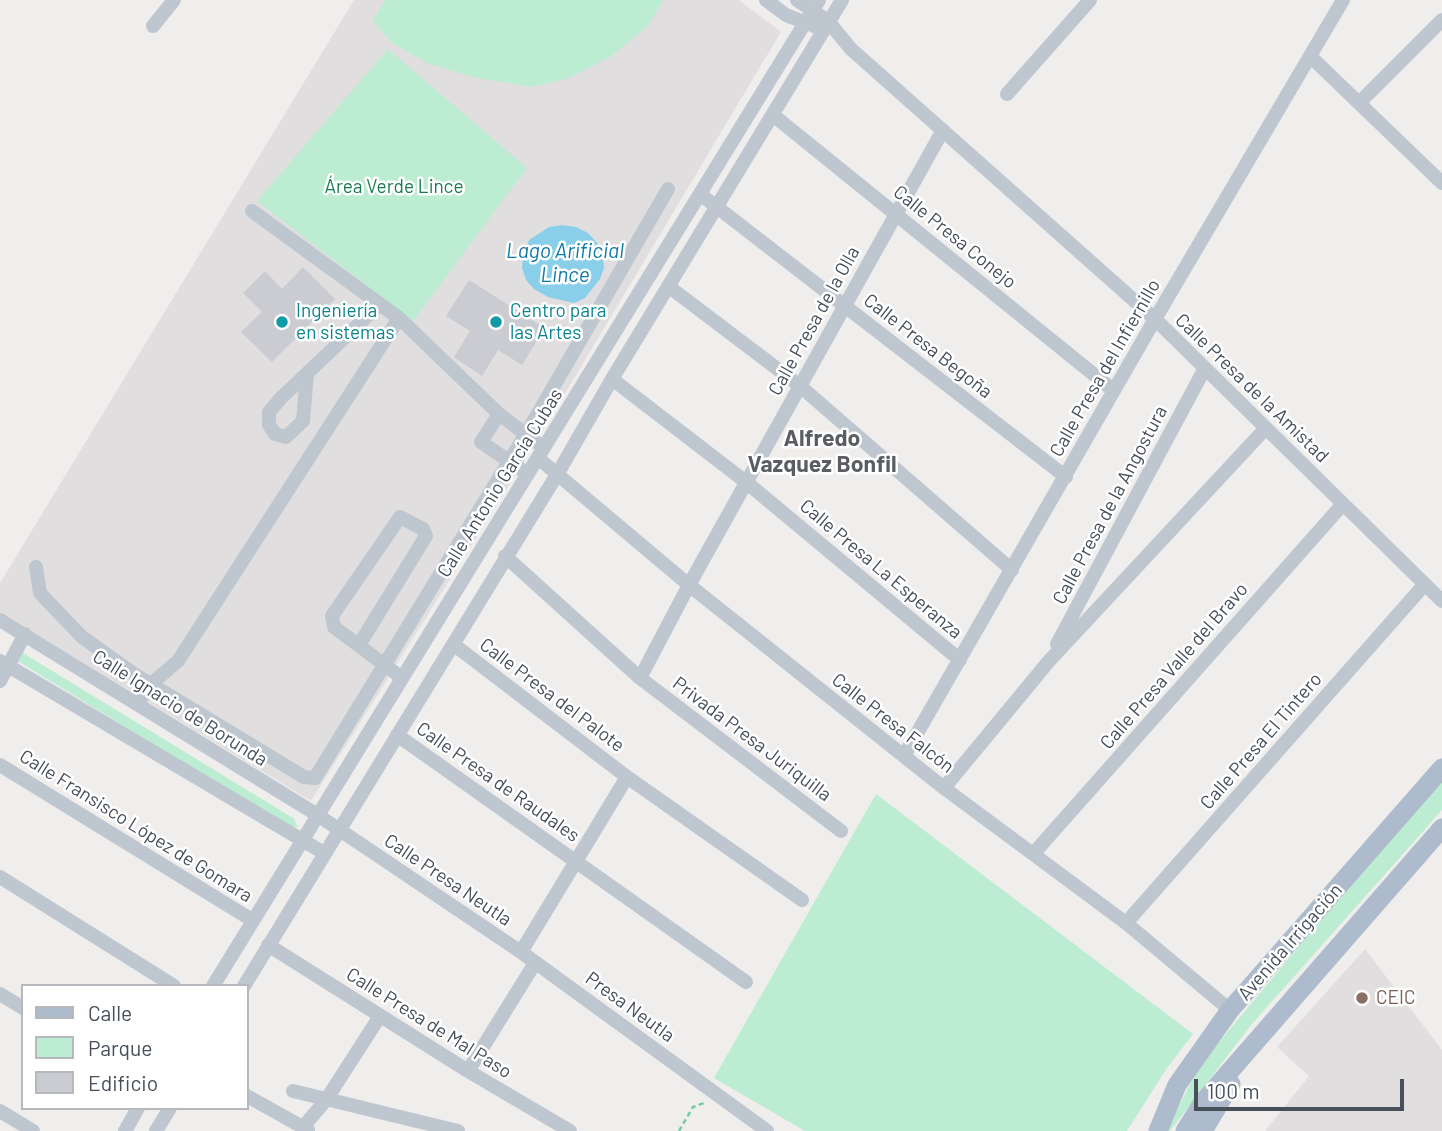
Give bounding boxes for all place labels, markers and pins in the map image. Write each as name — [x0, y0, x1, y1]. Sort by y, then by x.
place label: Ingeniería en sistemas — [296, 300, 395, 344]
place label: Centro para las Artes — [510, 300, 607, 344]
marker: Ingeniería en sistemas — [274, 314, 290, 330]
marker: Centro para las Artes — [488, 314, 504, 330]
place label: CEIC — [1376, 987, 1415, 1009]
marker: CEIC — [1354, 990, 1370, 1006]

